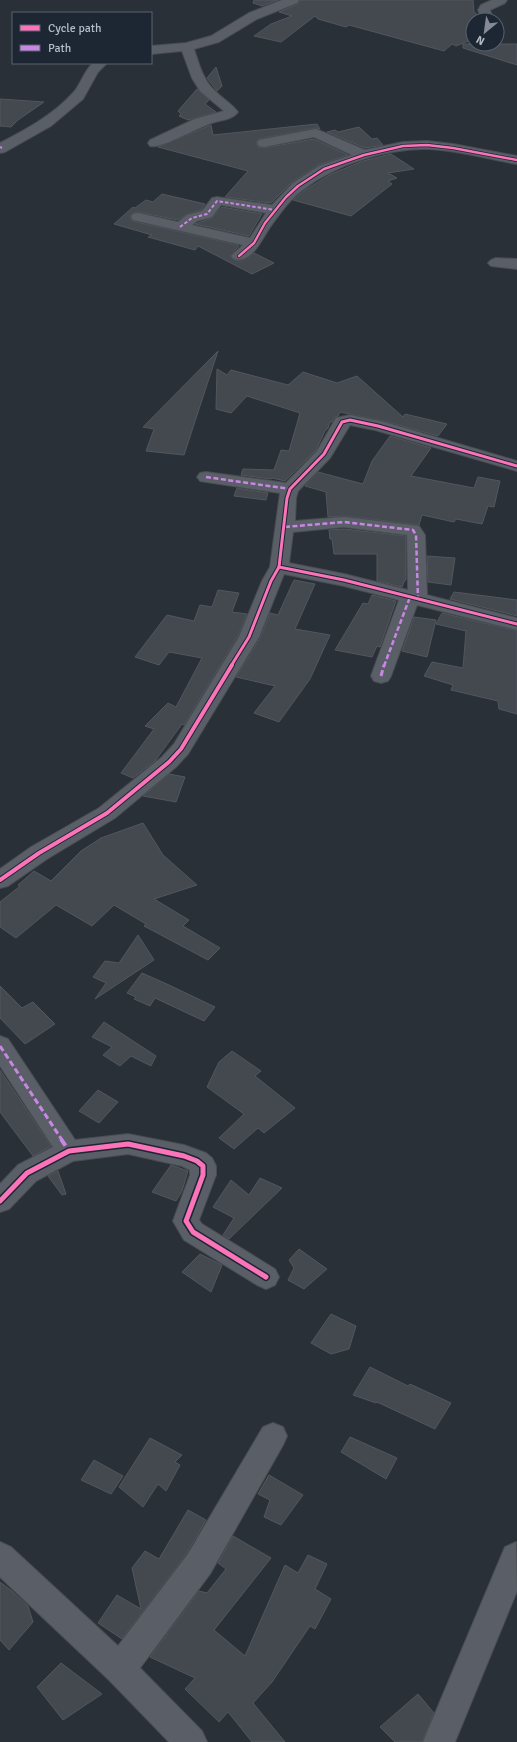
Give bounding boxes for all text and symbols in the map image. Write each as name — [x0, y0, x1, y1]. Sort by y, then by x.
legend — [12, 12, 152, 64]
north arrow — [465, 12, 505, 52]
text: Cycle path — [48, 21, 101, 36]
text: N — [474, 33, 487, 48]
text: Path — [48, 41, 71, 56]

